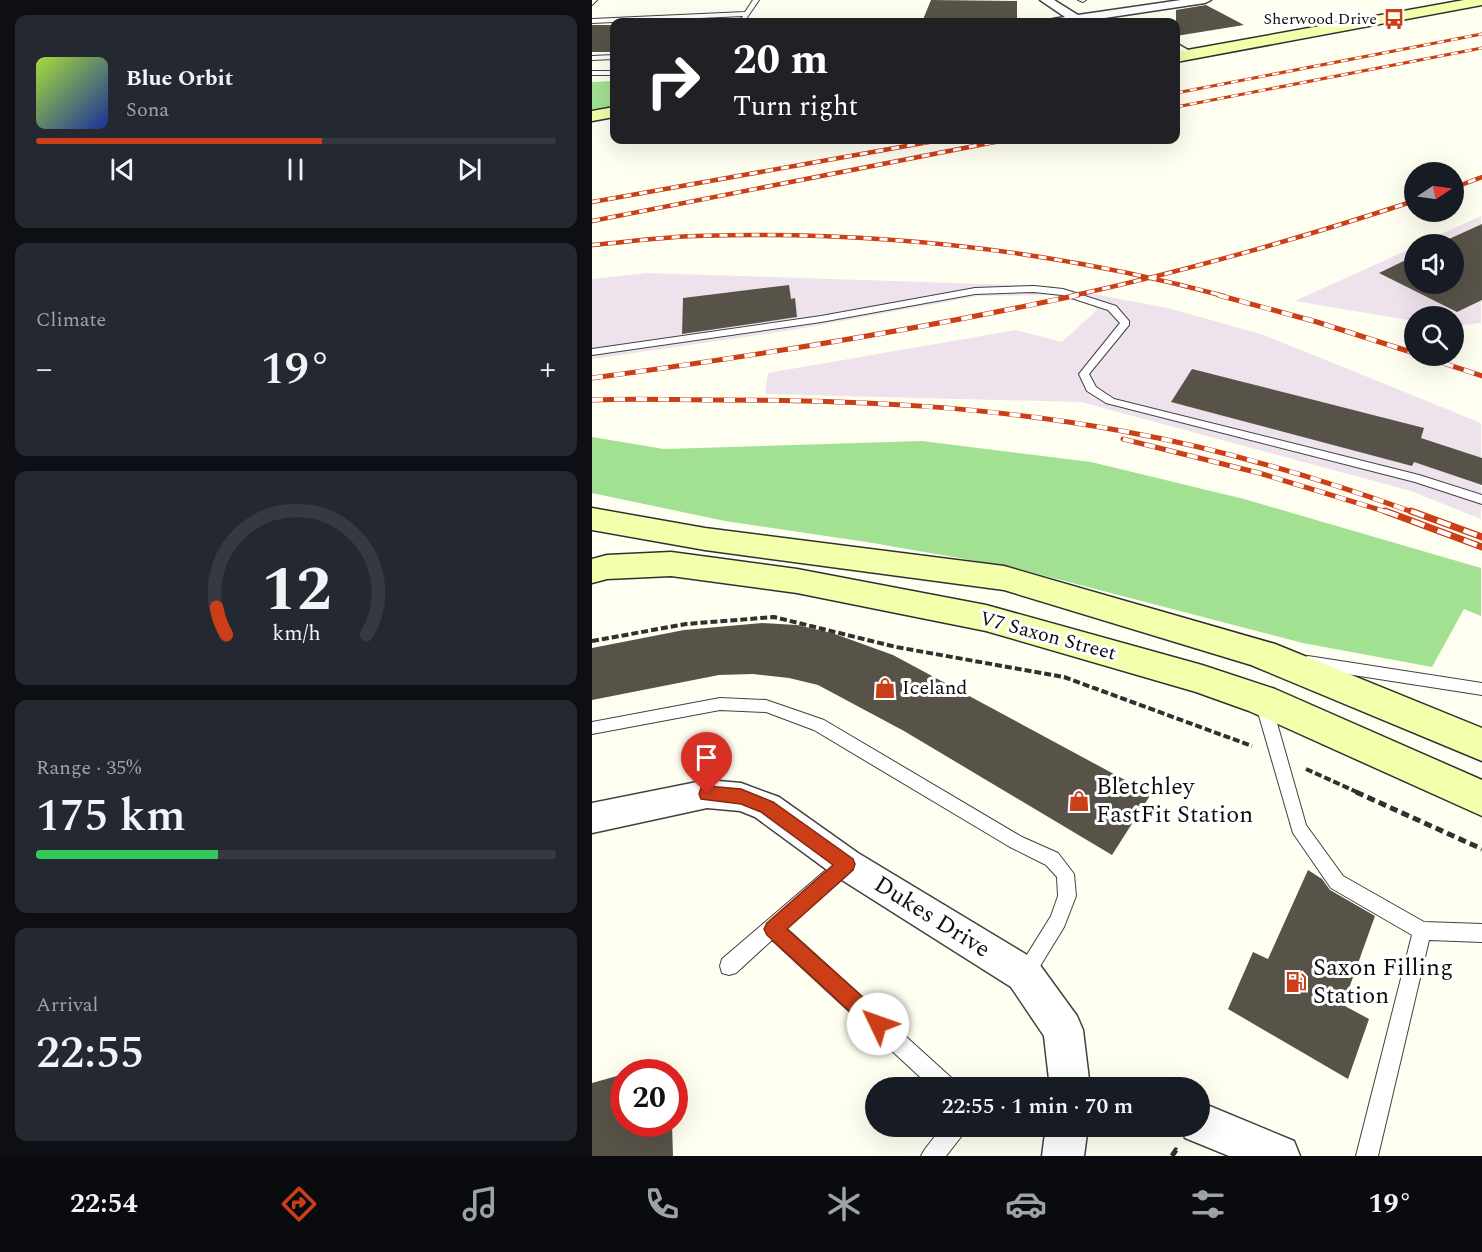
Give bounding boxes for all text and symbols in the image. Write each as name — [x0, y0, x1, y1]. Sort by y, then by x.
place label: Sherwood Drive — [1263, 7, 1377, 31]
bus stop icon: Sherwood Drive — [1382, 7, 1406, 31]
text: 20 m — [733, 29, 828, 92]
icon: right — [634, 42, 712, 120]
text: Blue Orbit — [126, 62, 233, 95]
text: Turn right — [733, 86, 858, 128]
text: Sona — [126, 95, 169, 125]
icon: previous — [106, 153, 139, 186]
icon: pause — [279, 153, 312, 186]
icon: next — [453, 153, 486, 186]
north arrow — [1404, 162, 1464, 222]
map controls — [1404, 162, 1464, 366]
button: sound — [1404, 234, 1464, 294]
text: Climate — [36, 305, 106, 335]
button: search — [1404, 306, 1464, 366]
text: 19° — [261, 335, 331, 404]
text: − — [36, 344, 53, 394]
text: + — [540, 344, 556, 394]
text: 12 — [261, 543, 331, 638]
street label: V7 Saxon Street — [976, 603, 1120, 669]
text: km/h — [272, 617, 320, 650]
place label: Iceland — [902, 673, 968, 703]
shop icon: Iceland — [873, 676, 897, 700]
pin — [681, 732, 732, 794]
icon: arrive — [690, 741, 723, 774]
text: Range · 35% — [36, 753, 141, 783]
place label: Bletchley FastFit Station — [1096, 769, 1253, 833]
text: 175 km — [36, 782, 186, 851]
shop icon: Bletchley FastFit Station — [1067, 789, 1091, 813]
street label: Dukes Drive — [867, 867, 997, 967]
place label: Saxon Filling Station — [1313, 950, 1453, 1014]
fuel station icon: Saxon Filling Station — [1284, 970, 1308, 994]
text: Arrival — [36, 990, 98, 1020]
position arrow — [846, 992, 910, 1056]
text: 22:55 — [36, 1019, 144, 1088]
speed limit sign: 20 — [610, 1059, 688, 1137]
text: 22:55 · 1 min · 70 m — [942, 1090, 1133, 1123]
text: 22:54 — [70, 1183, 138, 1225]
icon: directions — [278, 1183, 320, 1225]
icon: music — [459, 1183, 501, 1225]
icon: phone — [641, 1183, 683, 1225]
icon: climate — [823, 1183, 865, 1225]
icon: car — [1005, 1183, 1047, 1225]
icon: filters — [1187, 1183, 1229, 1225]
text: 19° — [1368, 1183, 1412, 1225]

